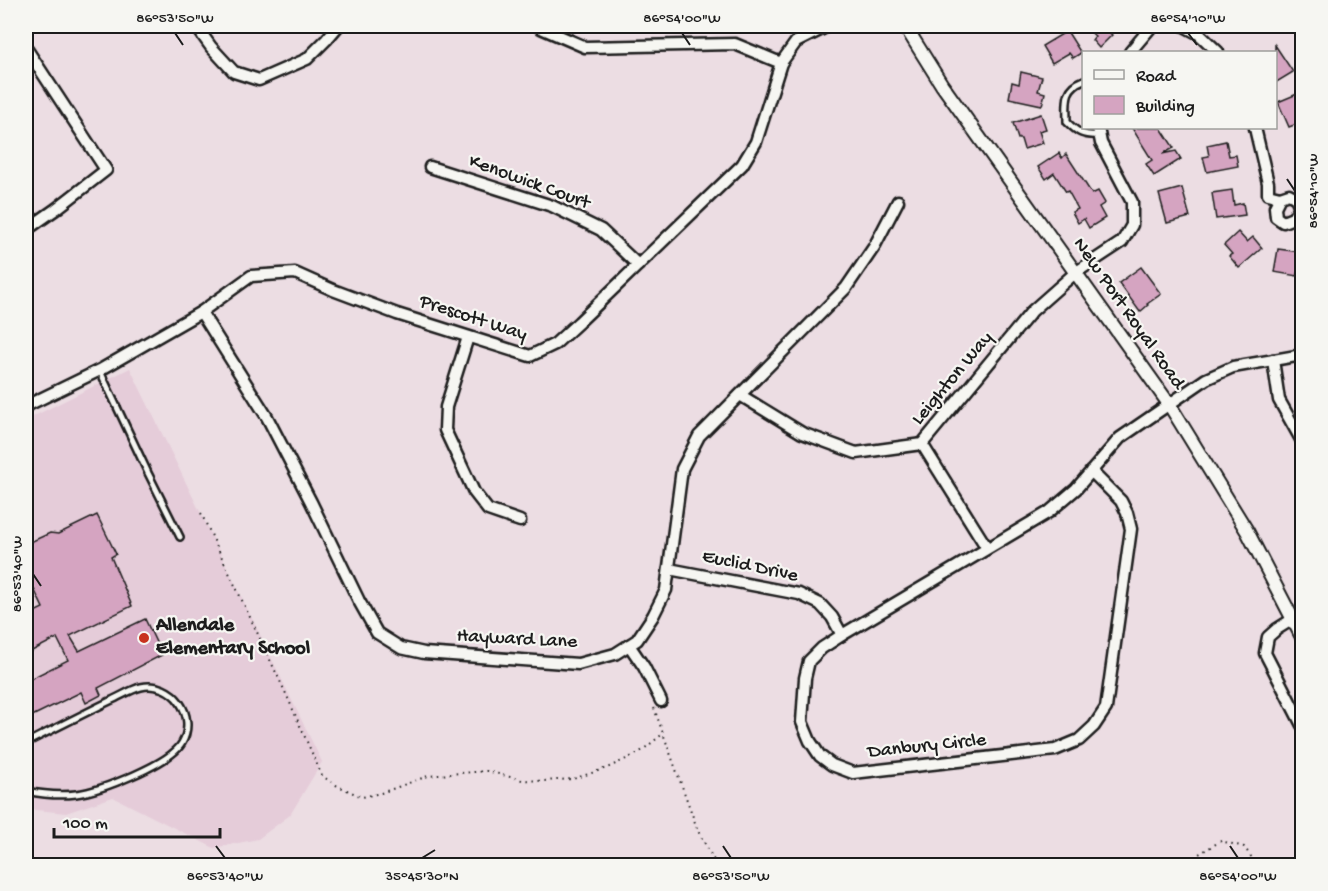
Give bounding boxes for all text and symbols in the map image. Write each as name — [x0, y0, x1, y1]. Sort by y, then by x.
text: 86°53'50"W — [136, 10, 214, 28]
text: 86°54'00"W — [643, 10, 721, 28]
text: 86°54'10"W — [1151, 10, 1226, 28]
legend — [1082, 51, 1277, 129]
text: Road — [1136, 67, 1177, 88]
text: Building — [1135, 97, 1195, 118]
street label: Kenowick Court — [465, 150, 594, 216]
text: 86°54'10"W — [1305, 153, 1323, 228]
street label: New Port Royal Road — [1067, 234, 1190, 396]
street label: Prescott Way — [415, 290, 530, 347]
street label: Leighton Way — [907, 328, 999, 430]
text: 86°53'40"W — [9, 535, 27, 612]
street label: Euclid Drive — [700, 546, 801, 589]
place label: Allendale Elementary School — [155, 615, 311, 661]
street label: Hayward Lane — [456, 625, 579, 655]
marker: Allendale Elementary School — [137, 631, 151, 645]
street label: Danbury Circle — [865, 729, 988, 765]
scale bar — [54, 801, 220, 839]
text: 100 m — [62, 814, 108, 835]
text: 86°53'40"W — [187, 868, 264, 886]
text: 35°45'30"N — [384, 868, 459, 886]
text: 86°53'50"W — [692, 868, 770, 886]
text: 86°54'00"W — [1199, 868, 1277, 886]

